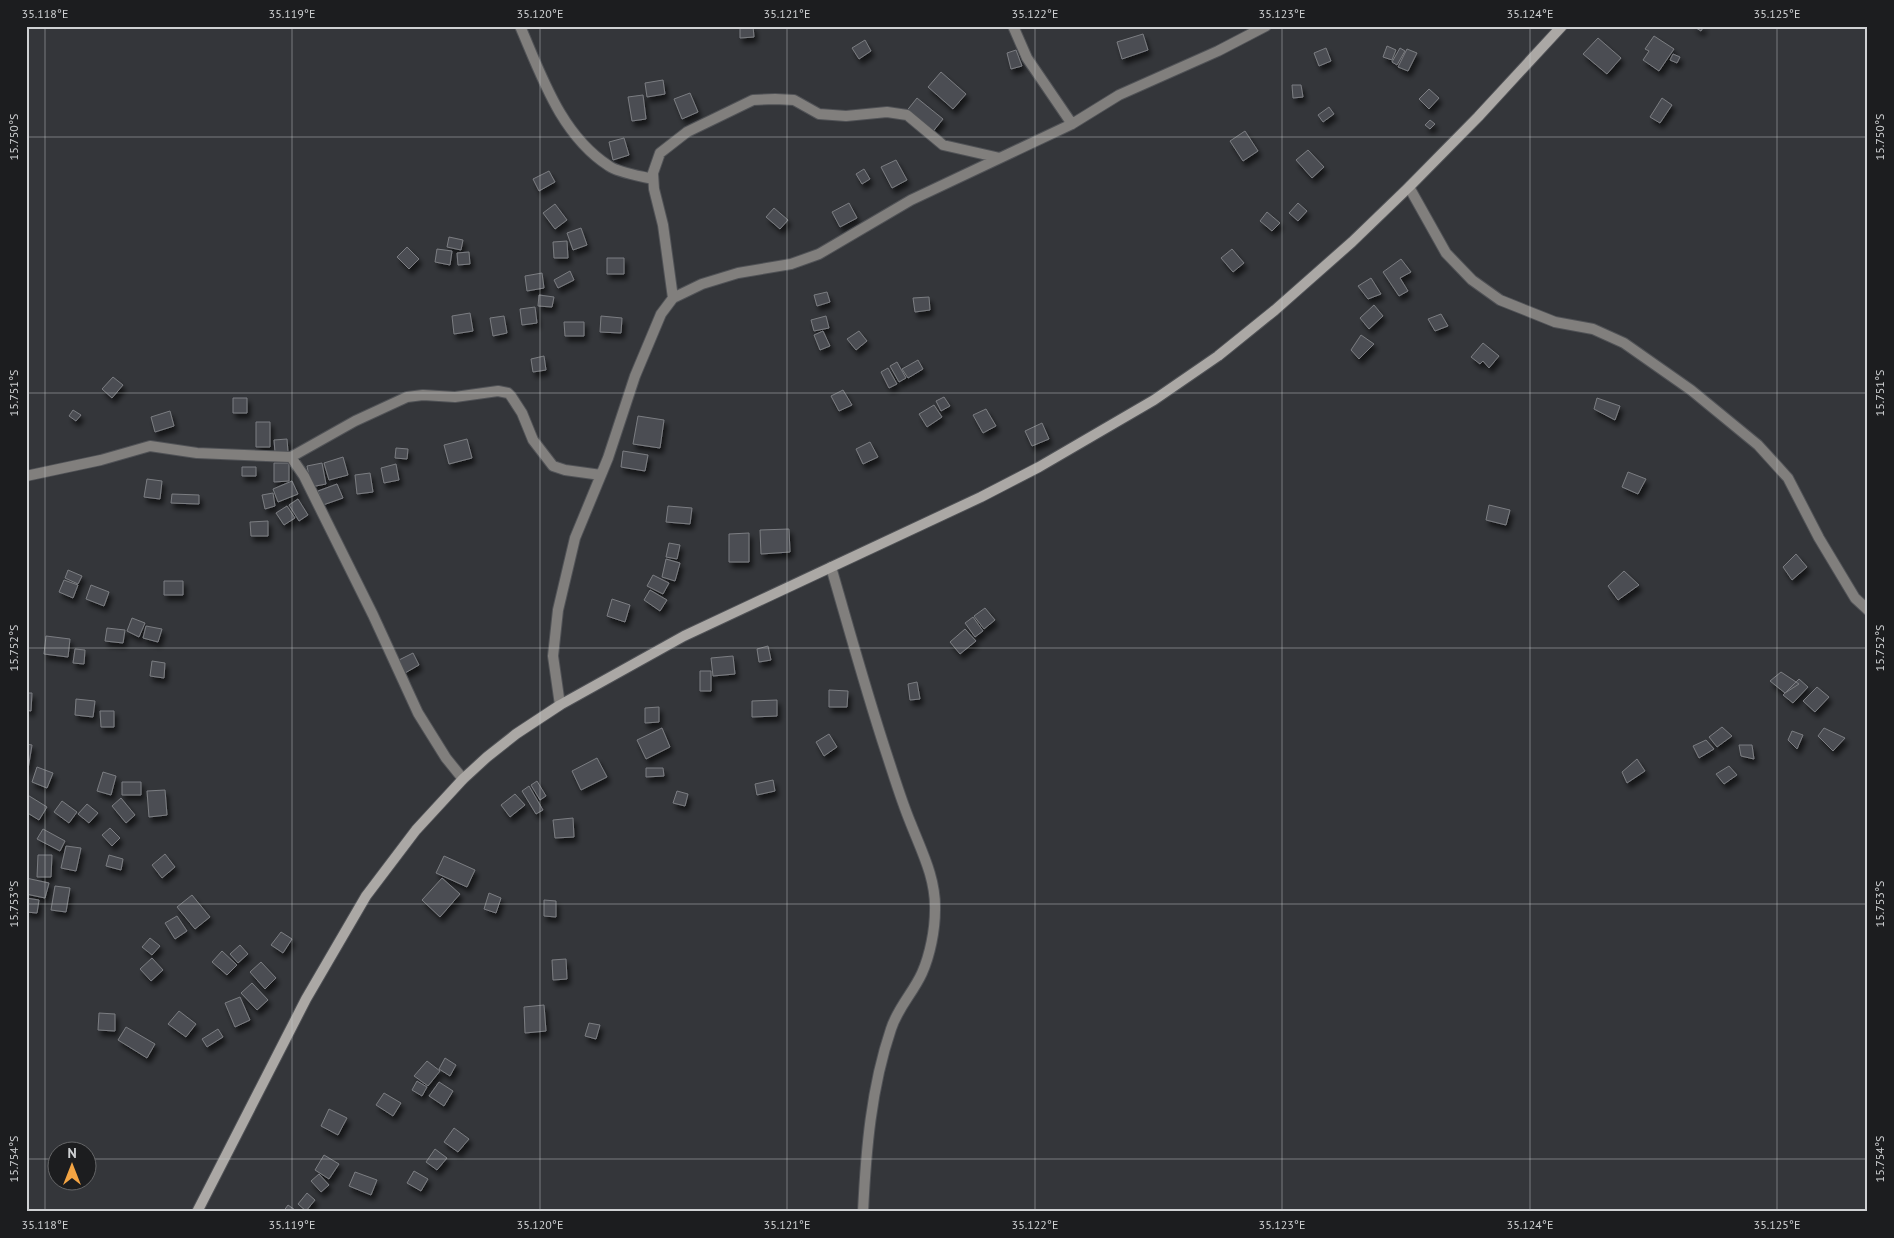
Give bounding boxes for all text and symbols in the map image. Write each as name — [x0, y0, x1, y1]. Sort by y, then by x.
text: 35.118°E — [22, 6, 68, 21]
text: 35.119°E — [269, 6, 315, 21]
text: 35.120°E — [517, 6, 563, 21]
text: 35.121°E — [764, 6, 810, 21]
text: 35.122°E — [1012, 6, 1058, 21]
text: 35.123°E — [1259, 6, 1305, 21]
text: 35.124°E — [1507, 6, 1553, 21]
text: 35.125°E — [1754, 6, 1800, 21]
text: 15.750°S — [6, 114, 21, 160]
text: 15.750°S — [1872, 114, 1887, 160]
text: 15.751°S — [6, 370, 21, 416]
text: 15.751°S — [1872, 370, 1887, 416]
text: 15.752°S — [6, 625, 21, 671]
text: 15.752°S — [1872, 625, 1887, 671]
text: 15.753°S — [6, 881, 21, 927]
text: 15.753°S — [1872, 881, 1887, 927]
text: 15.754°S — [6, 1136, 21, 1182]
text: 15.754°S — [1872, 1136, 1887, 1182]
north arrow — [48, 1140, 98, 1190]
text: N — [67, 1144, 77, 1162]
text: 35.118°E — [22, 1217, 68, 1232]
text: 35.119°E — [269, 1217, 315, 1232]
text: 35.120°E — [517, 1217, 563, 1232]
text: 35.121°E — [764, 1217, 810, 1232]
text: 35.122°E — [1012, 1217, 1058, 1232]
text: 35.123°E — [1259, 1217, 1305, 1232]
text: 35.124°E — [1507, 1217, 1553, 1232]
text: 35.125°E — [1754, 1217, 1800, 1232]

